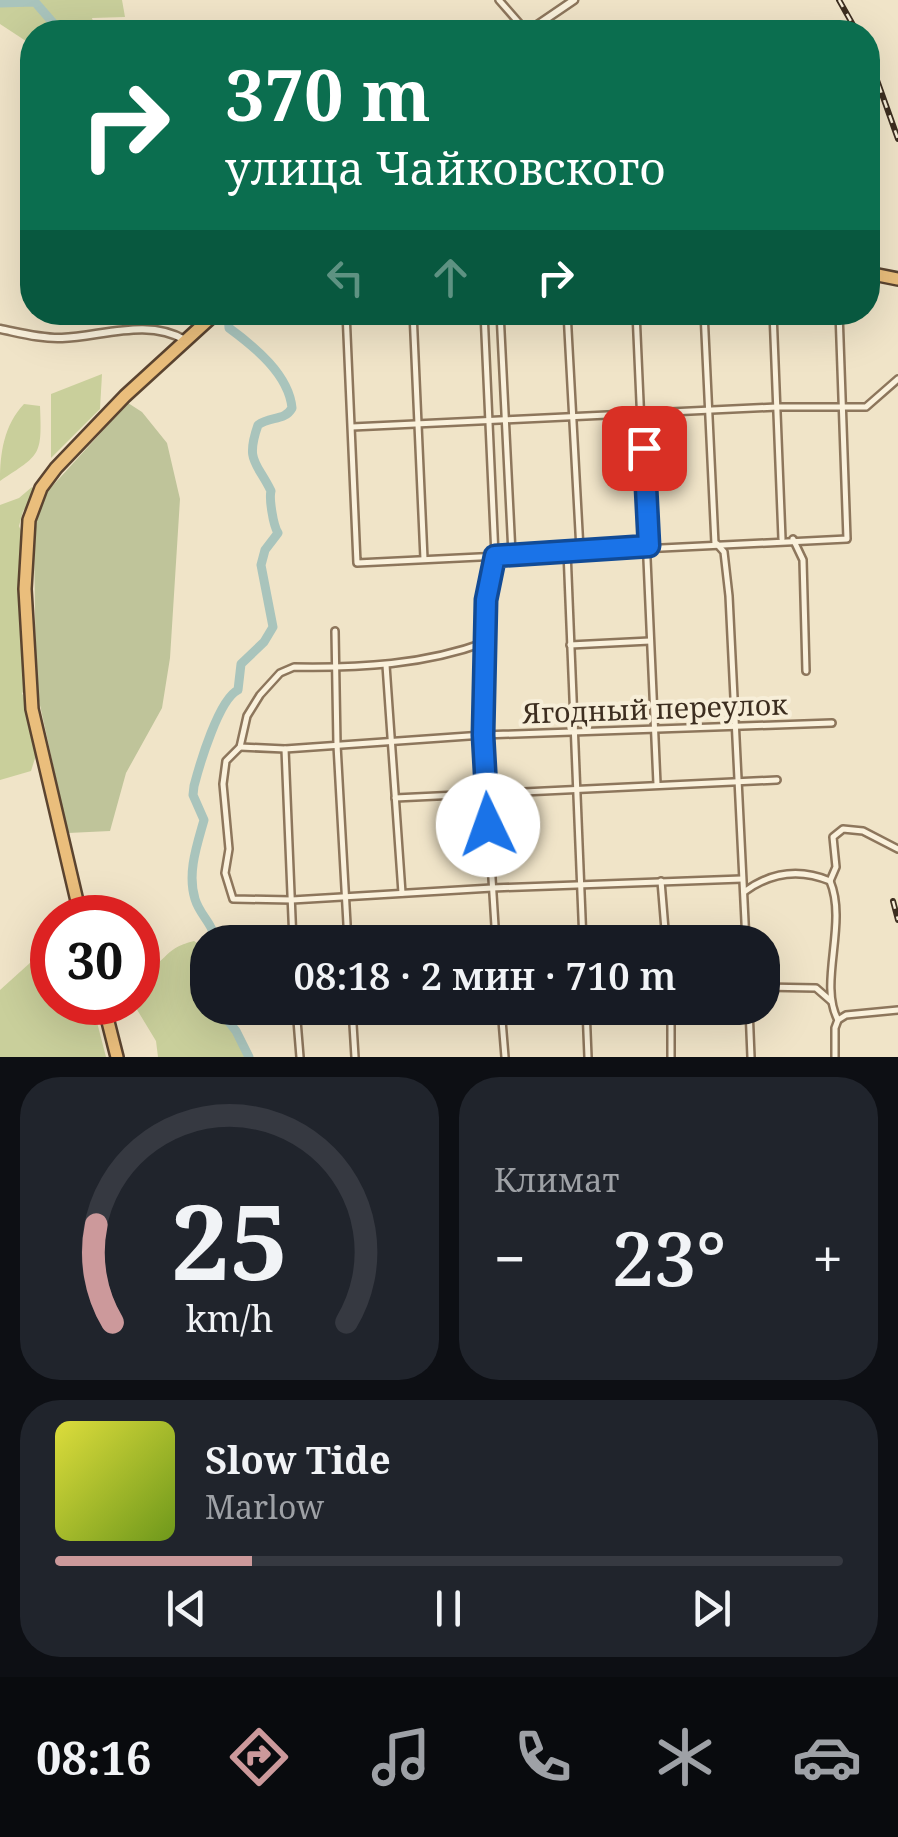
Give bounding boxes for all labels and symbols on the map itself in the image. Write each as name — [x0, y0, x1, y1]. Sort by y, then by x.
pin — [602, 406, 687, 491]
street label: Ягодный переулок — [521, 684, 789, 732]
position arrow — [436, 773, 540, 877]
speed limit sign: 30 — [30, 895, 160, 1025]

